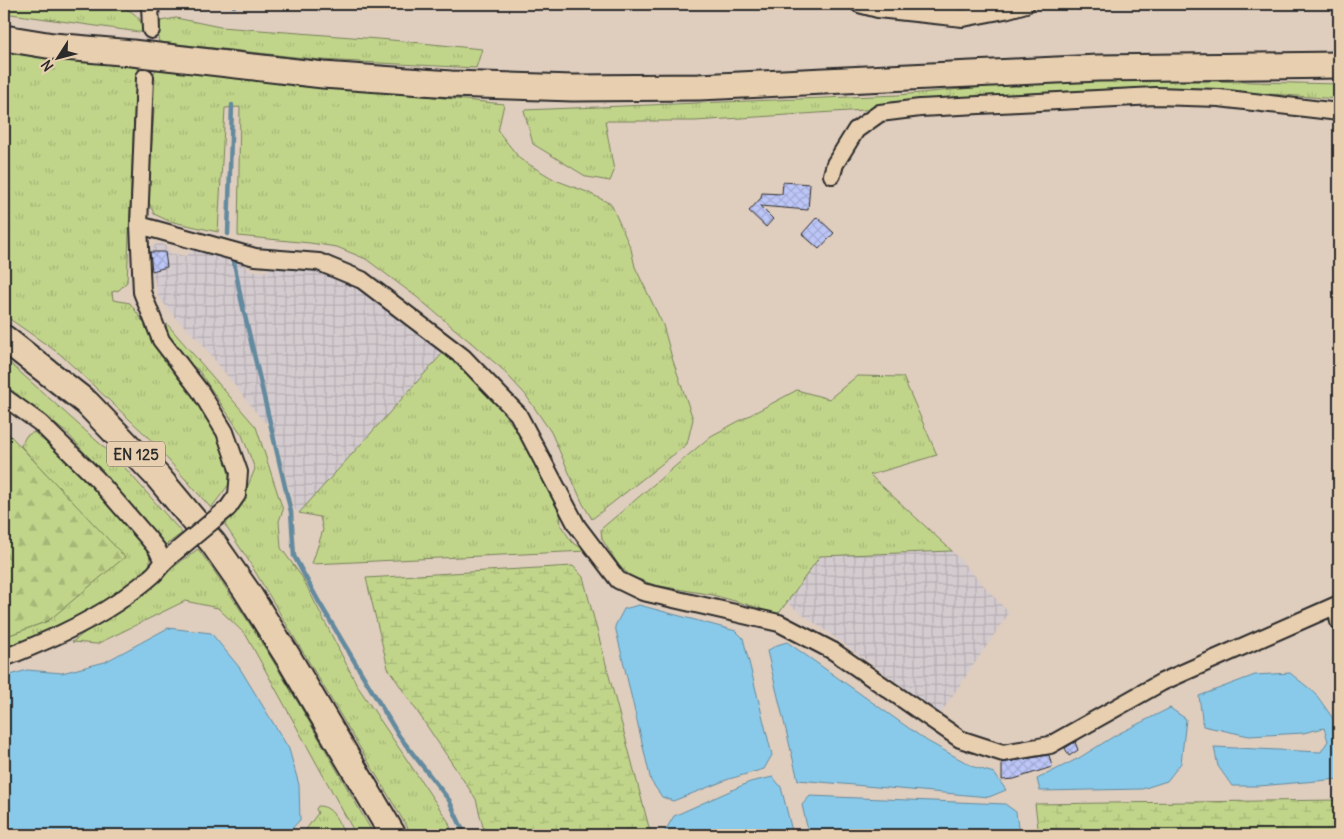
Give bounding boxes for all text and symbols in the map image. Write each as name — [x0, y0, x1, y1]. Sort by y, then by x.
north arrow — [32, 32, 82, 82]
text: N — [37, 56, 58, 75]
road number: EN 125 — [107, 442, 165, 466]

